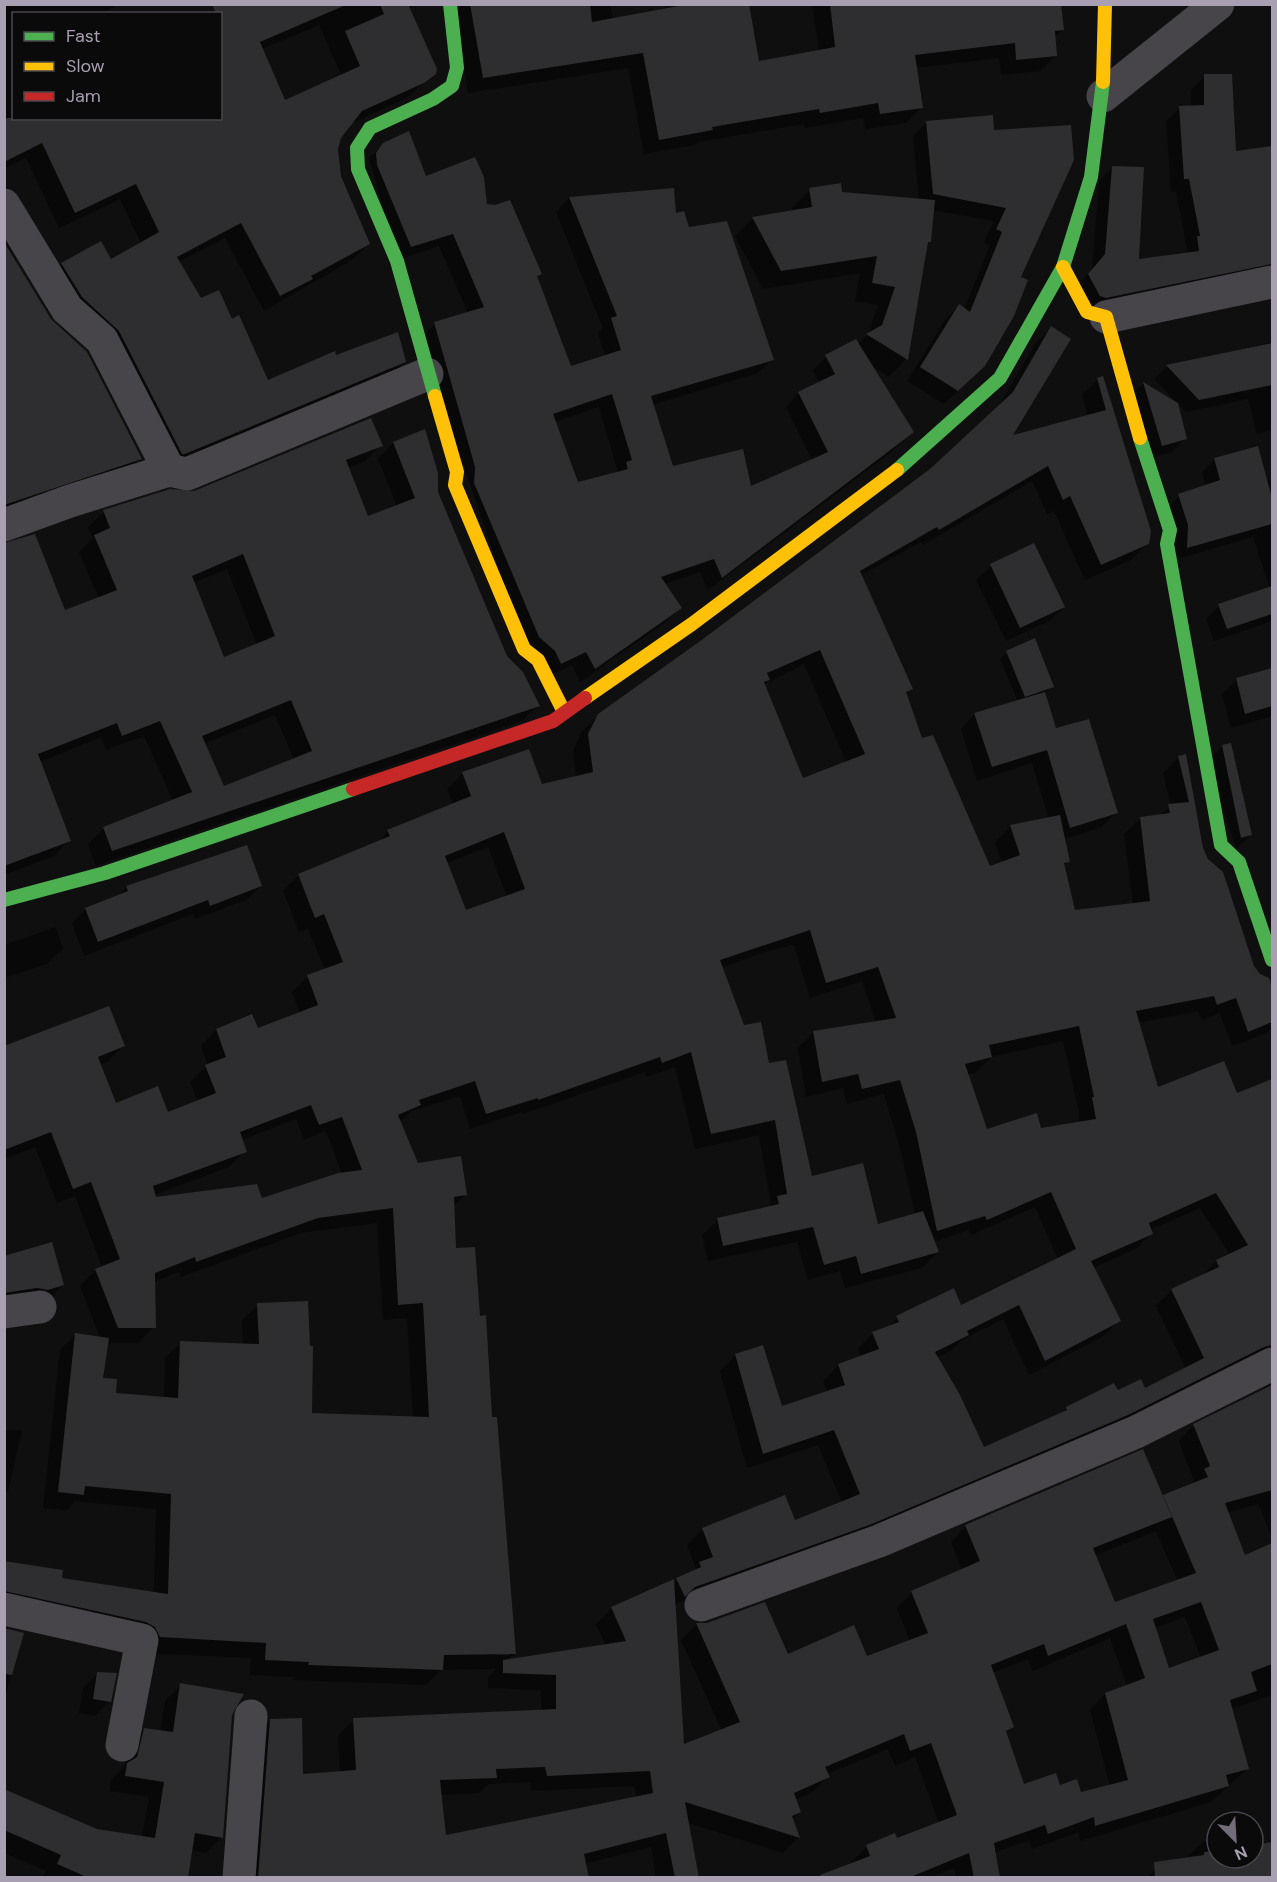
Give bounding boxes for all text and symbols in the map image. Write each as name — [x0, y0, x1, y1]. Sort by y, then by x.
legend — [12, 12, 222, 120]
text: Fast — [66, 24, 101, 48]
text: Slow — [66, 54, 105, 78]
text: Jam — [66, 84, 101, 108]
north arrow — [1205, 1810, 1265, 1870]
text: N — [1231, 1841, 1250, 1865]

